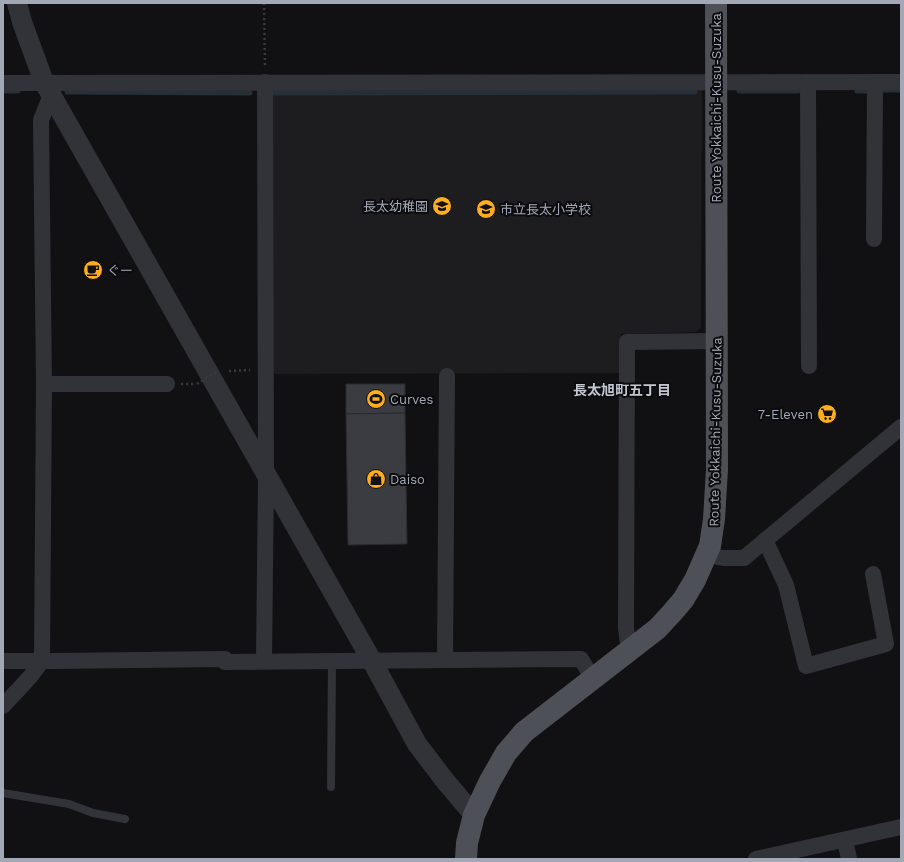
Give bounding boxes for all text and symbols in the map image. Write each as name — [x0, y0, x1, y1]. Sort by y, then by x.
street label: Route Yokkaichi-Kusu-Suzuka — [709, 13, 724, 203]
school or university icon: 長太幼稚園 — [431, 195, 453, 217]
school or university icon: 市立長太小学校 — [475, 198, 497, 220]
place label: 長太幼稚園 — [363, 199, 428, 214]
place label: 市立長太小学校 — [500, 202, 591, 217]
cafe icon: ぐー — [82, 259, 104, 281]
place label: ぐー — [107, 263, 133, 278]
street label: Route Yokkaichi-Kusu-Suzuka — [706, 337, 725, 527]
district label: 長太旭町五丁目 — [573, 382, 671, 398]
sports icon: Curves — [365, 388, 387, 410]
place label: Curves — [390, 392, 434, 407]
supermarket icon: 7-Eleven — [816, 403, 838, 425]
place label: 7-Eleven — [758, 407, 813, 422]
shop icon: Daiso — [365, 468, 387, 490]
place label: Daiso — [390, 472, 425, 487]

